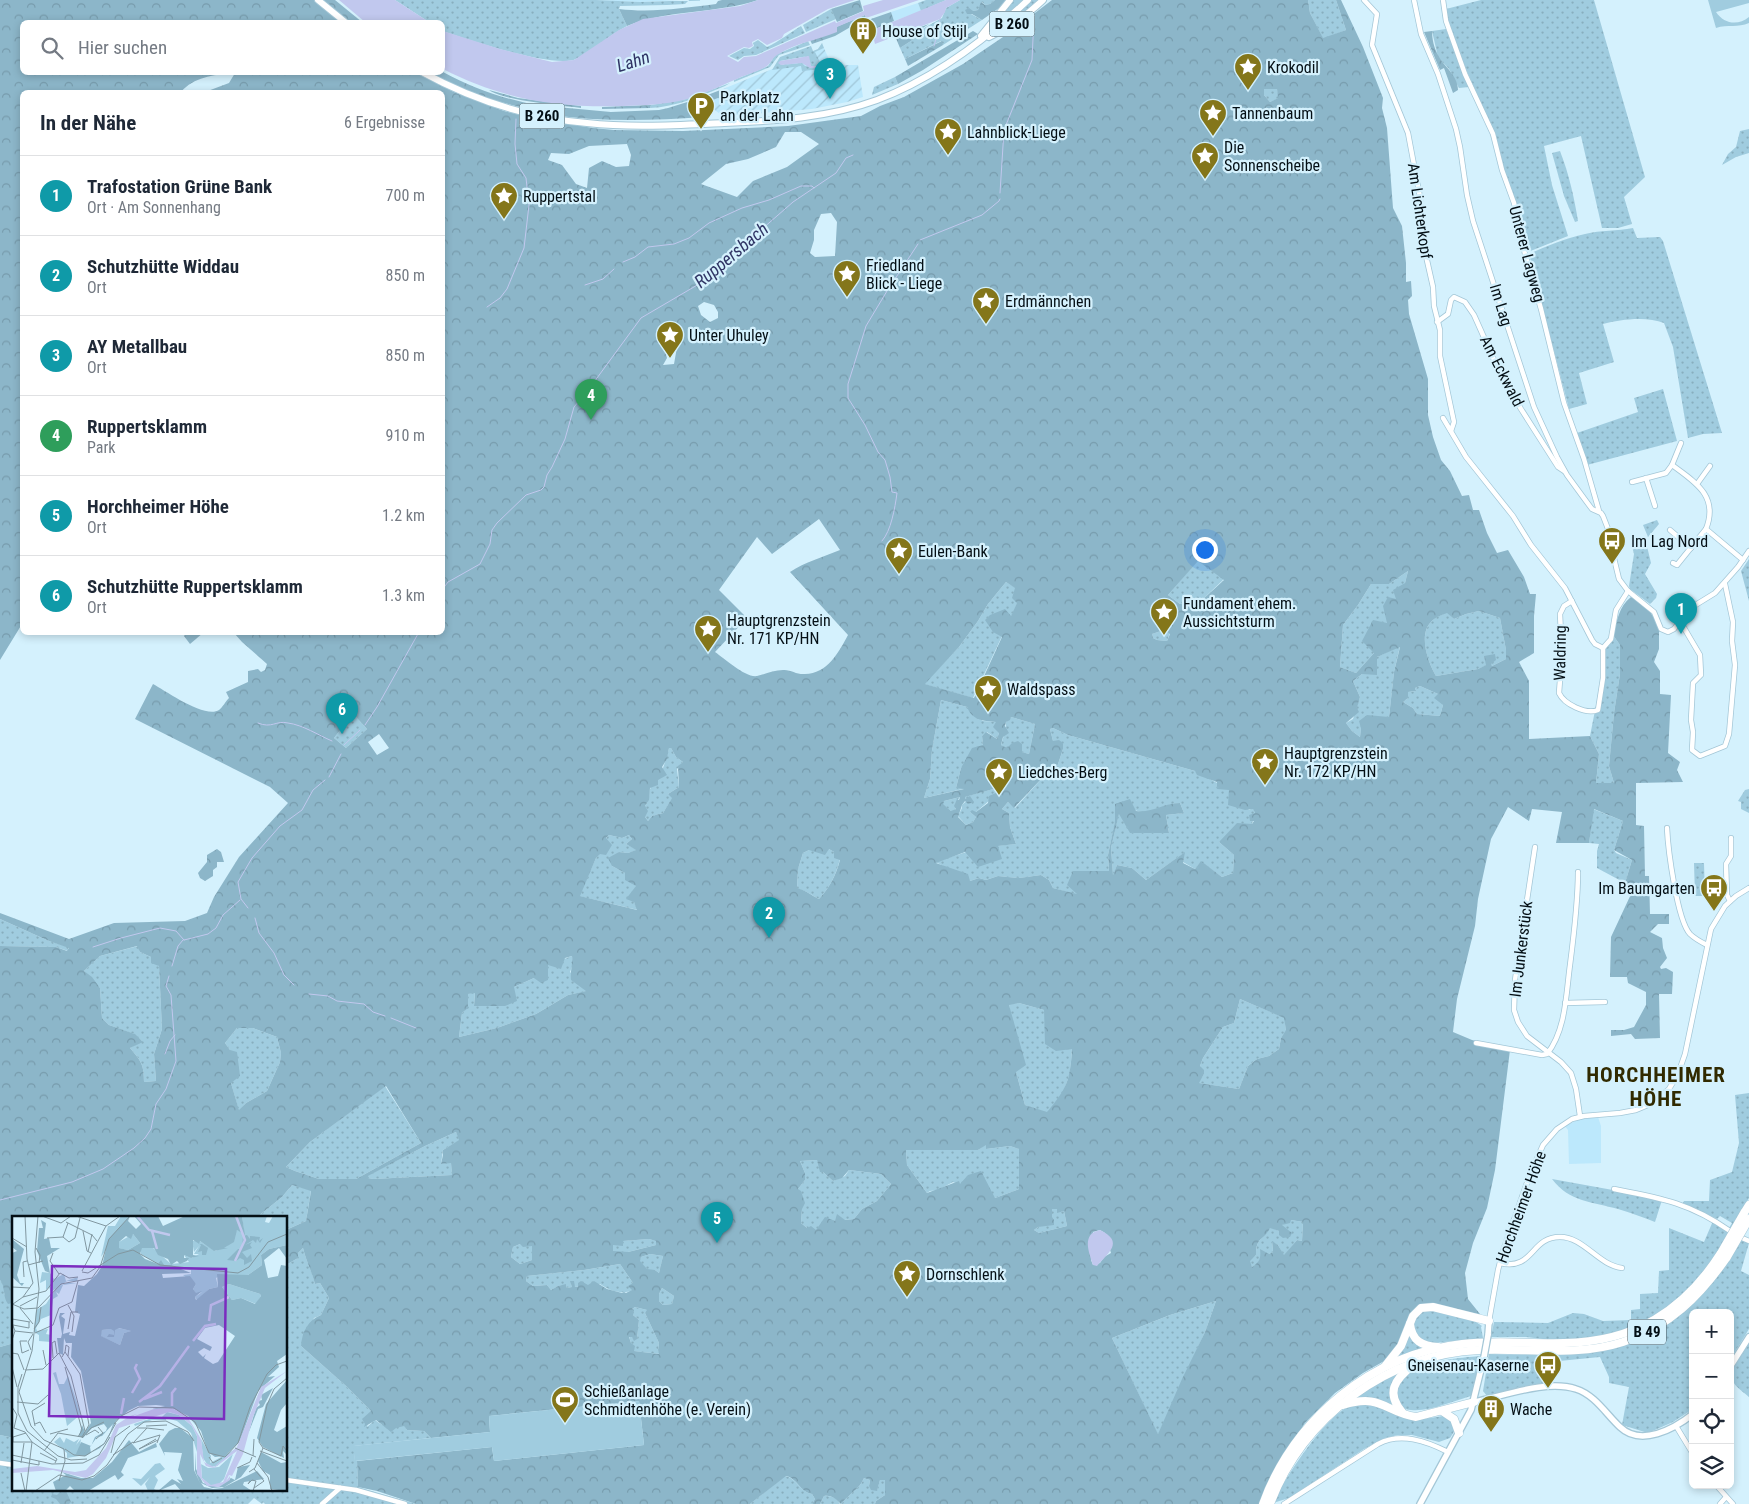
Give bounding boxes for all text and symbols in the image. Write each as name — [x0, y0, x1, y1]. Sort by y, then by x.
road number: B 260 — [990, 12, 1034, 36]
building icon: House of Stijl — [848, 16, 878, 55]
search box — [20, 20, 445, 75]
place label: House of Stijl — [882, 22, 967, 41]
icon: search — [38, 34, 66, 62]
text: Hier suchen — [78, 36, 167, 59]
water label: Lahn — [614, 46, 652, 76]
place icon: Krokodil — [1233, 52, 1263, 91]
pin: 3 — [814, 58, 846, 99]
place label: Krokodil — [1267, 58, 1319, 77]
place label: Parkplatz an der Lahn — [720, 88, 794, 125]
parking icon: Parkplatz an der Lahn — [686, 91, 716, 130]
place icon: Tannenbaum — [1198, 98, 1228, 137]
road number: B 260 — [520, 104, 564, 128]
place label: Tannenbaum — [1232, 104, 1313, 123]
text: In der Nähe — [40, 111, 136, 135]
text: 6 Ergebnisse — [344, 113, 425, 132]
place icon: Lahnblick-Liege — [933, 117, 963, 156]
place label: Lahnblick-Liege — [967, 123, 1066, 142]
place label: Die Sonnenscheibe — [1224, 138, 1320, 175]
place icon: Die Sonnenscheibe — [1190, 141, 1220, 180]
street label: Am Lichterkopf — [1404, 162, 1436, 260]
text: Trafostation Grüne Bank — [87, 175, 272, 198]
place icon: Ruppertstal — [489, 181, 519, 220]
text: 1 — [52, 186, 60, 205]
text: 700 m — [386, 186, 425, 205]
place label: Ruppertstal — [523, 187, 596, 206]
text: Ort · Am Sonnenhang — [87, 198, 221, 217]
street label: Unterer Lagweg — [1505, 204, 1549, 304]
water label: Ruppersbach — [690, 218, 772, 292]
text: Schutzhütte Widdau — [87, 255, 239, 278]
place label: Friedland Blick - Liege — [866, 256, 942, 293]
place icon: Friedland Blick - Liege — [832, 259, 862, 298]
text: 2 — [52, 266, 60, 285]
text: 850 m — [386, 266, 425, 285]
text: Ort — [87, 278, 107, 297]
street label: Im Lag — [1486, 282, 1516, 328]
place icon: Erdmännchen — [971, 286, 1001, 325]
place label: Erdmännchen — [1005, 292, 1091, 311]
place icon: Unter Uhuley — [655, 320, 685, 359]
place label: Unter Uhuley — [689, 326, 769, 345]
street label: Am Eckwald — [1476, 332, 1528, 410]
text: AY Metallbau — [87, 335, 187, 358]
text: 3 — [52, 346, 60, 365]
text: 850 m — [386, 346, 425, 365]
text: Ort — [87, 358, 107, 377]
pin: 4 — [575, 379, 607, 420]
text: Ruppertsklamm — [87, 415, 207, 438]
text: 4 — [52, 426, 60, 445]
text: 910 m — [386, 426, 425, 445]
text: Park — [87, 438, 116, 457]
text: Horchheimer Höhe — [87, 495, 229, 518]
text: 5 — [52, 506, 60, 525]
text: 1.2 km — [382, 506, 425, 525]
text: Ort — [87, 518, 107, 537]
bus stop icon: Im Lag Nord — [1597, 526, 1627, 565]
place label: Im Lag Nord — [1631, 532, 1708, 551]
place icon: Eulen-Bank — [884, 536, 914, 575]
your location — [1192, 537, 1218, 563]
place label: Eulen-Bank — [918, 542, 989, 561]
text: Schutzhütte Ruppertsklamm — [87, 575, 303, 598]
text: 6 — [52, 586, 60, 605]
text: 1.3 km — [382, 586, 425, 605]
pin: 1 — [1665, 593, 1697, 634]
place label: Fundament ehem. Aussichtsturm — [1183, 594, 1296, 631]
place icon: Fundament ehem. Aussichtsturm — [1149, 597, 1179, 636]
text: Ort — [87, 598, 107, 617]
place label: Hauptgrenzstein Nr. 171 KP/HN — [727, 611, 831, 648]
place icon: Hauptgrenzstein Nr. 171 KP/HN — [693, 614, 723, 653]
street label: Waldring — [1550, 625, 1570, 681]
place icon: Waldspass — [973, 674, 1003, 713]
place label: Waldspass — [1007, 680, 1076, 699]
pin: 6 — [326, 693, 358, 734]
place label: Hauptgrenzstein Nr. 172 KP/HN — [1284, 744, 1388, 781]
place icon: Hauptgrenzstein Nr. 172 KP/HN — [1250, 747, 1280, 786]
place icon: Liedches-Berg — [984, 757, 1014, 796]
place label: Liedches-Berg — [1018, 763, 1107, 782]
bus stop icon: Im Baumgarten — [1699, 873, 1729, 912]
place label: Im Baumgarten — [1598, 879, 1695, 898]
pin: 2 — [753, 897, 785, 938]
street label: Im Junkerstück — [1506, 899, 1536, 998]
district label: HORCHHEIMER HÖHE — [1586, 1063, 1726, 1111]
street label: Horchheimer Höhe — [1492, 1148, 1550, 1266]
pin: 5 — [701, 1202, 733, 1243]
inset map — [12, 1216, 288, 1492]
place icon: Dornschlenk — [892, 1259, 922, 1298]
place label: Dornschlenk — [926, 1265, 1005, 1284]
map controls — [1689, 1309, 1734, 1489]
button: + — [1689, 1309, 1734, 1354]
road number: B 49 — [1628, 1320, 1666, 1344]
bus stop icon: Gneisenau-Kaserne — [1533, 1350, 1563, 1389]
button: − — [1689, 1354, 1734, 1399]
place label: Gneisenau-Kaserne — [1407, 1356, 1529, 1375]
place label: Schießanlage Schmidtenhöhe (e. Verein) — [584, 1382, 751, 1419]
sports icon: Schießanlage Schmidtenhöhe (e. Verein) — [550, 1385, 580, 1424]
building icon: Wache — [1476, 1394, 1506, 1433]
button: locate — [1689, 1399, 1734, 1444]
place label: Wache — [1510, 1400, 1552, 1419]
button: layers — [1689, 1444, 1734, 1489]

